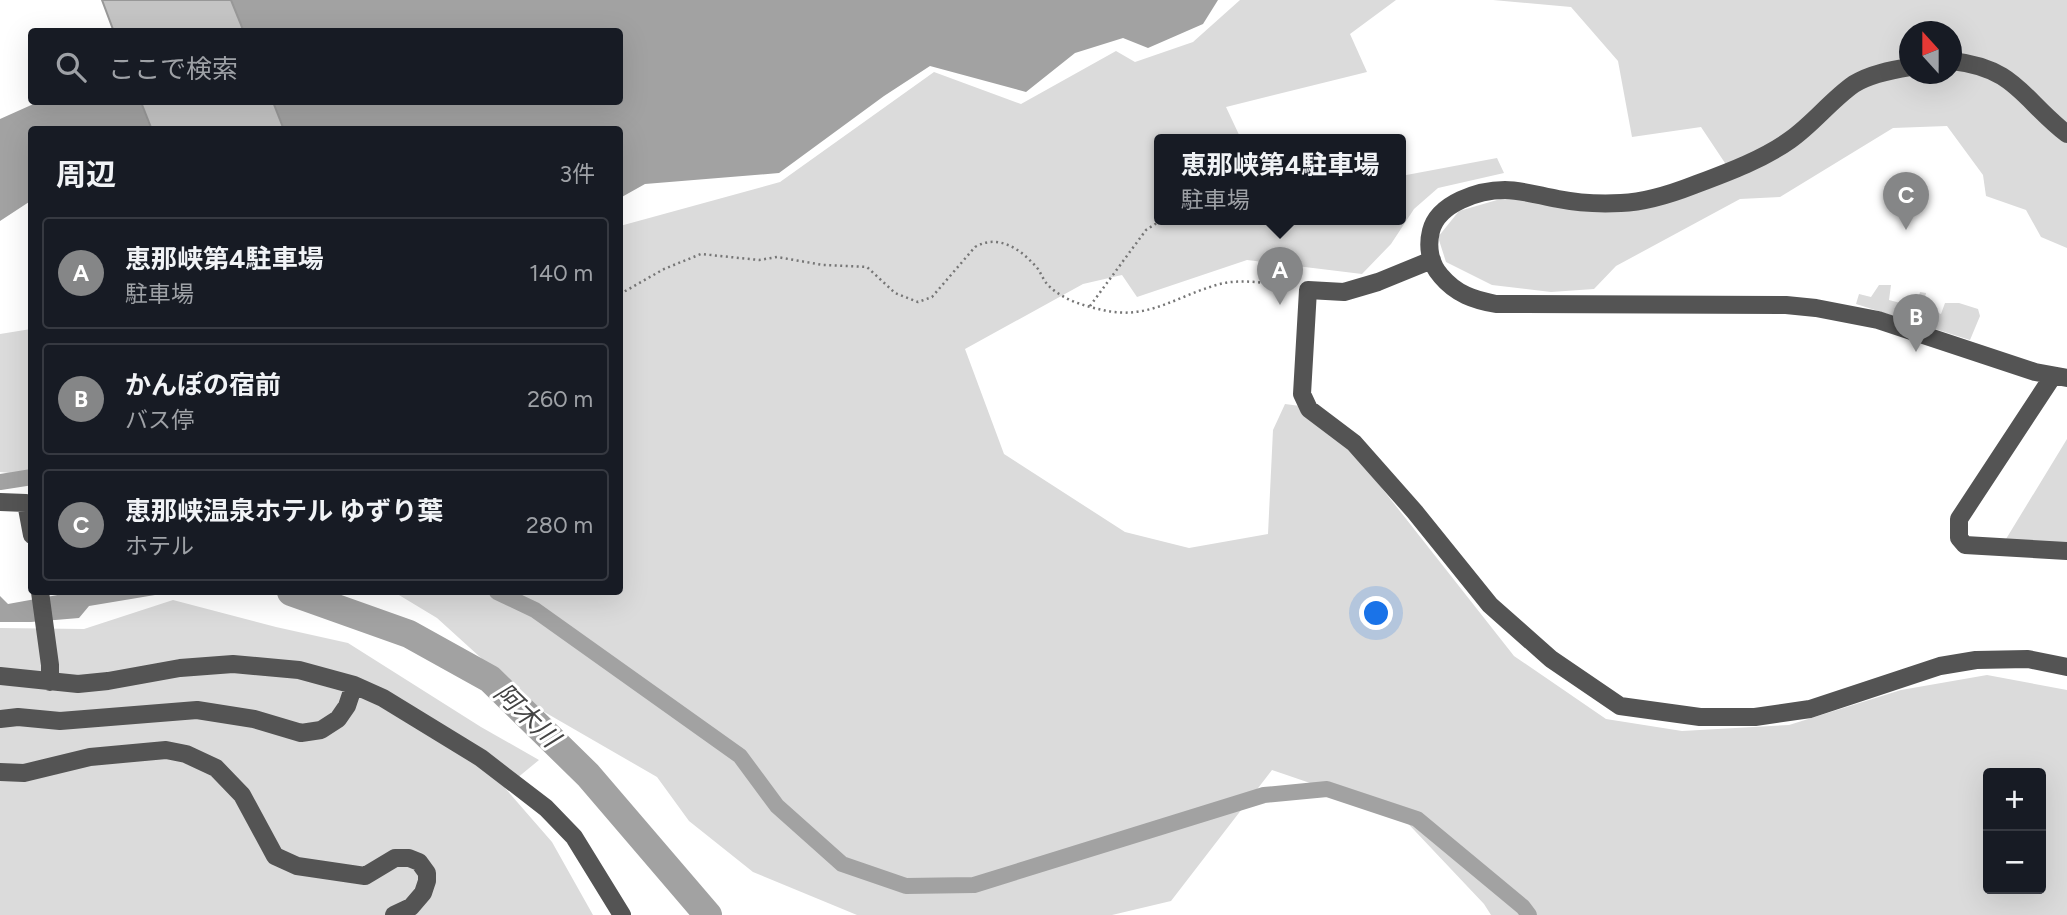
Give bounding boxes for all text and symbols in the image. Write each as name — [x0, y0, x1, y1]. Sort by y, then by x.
north arrow — [1899, 21, 1962, 84]
search box — [28, 28, 623, 105]
icon: search — [52, 48, 90, 86]
text: ここで検索 — [108, 53, 238, 85]
popup — [1154, 134, 1406, 225]
text: 恵那峡第4駐車場 — [1181, 149, 1379, 181]
text: 周辺 — [56, 156, 116, 193]
text: 3件 — [559, 160, 595, 188]
pin: C — [1883, 172, 1929, 230]
text: 駐車場 — [1181, 186, 1250, 214]
text: 恵那峡第4駐車場 — [125, 243, 323, 275]
pin: A — [1257, 247, 1303, 305]
text: A — [73, 259, 89, 287]
text: 140 m — [529, 259, 593, 287]
text: 駐車場 — [125, 280, 194, 308]
pin: B — [1893, 294, 1939, 352]
text: かんぽの宿前 — [125, 369, 281, 401]
text: B — [74, 385, 88, 413]
text: 260 m — [527, 385, 593, 413]
text: バス停 — [125, 406, 194, 434]
text: 恵那峡温泉ホテル ゆずり葉 — [125, 495, 443, 527]
text: C — [73, 511, 89, 539]
text: 280 m — [526, 511, 593, 539]
text: ホテル — [125, 532, 194, 560]
your location — [1359, 596, 1393, 630]
water label: 阿木川 — [488, 676, 568, 756]
map controls — [1983, 768, 2046, 894]
button: + — [1983, 768, 2046, 831]
button: − — [1983, 831, 2046, 894]

